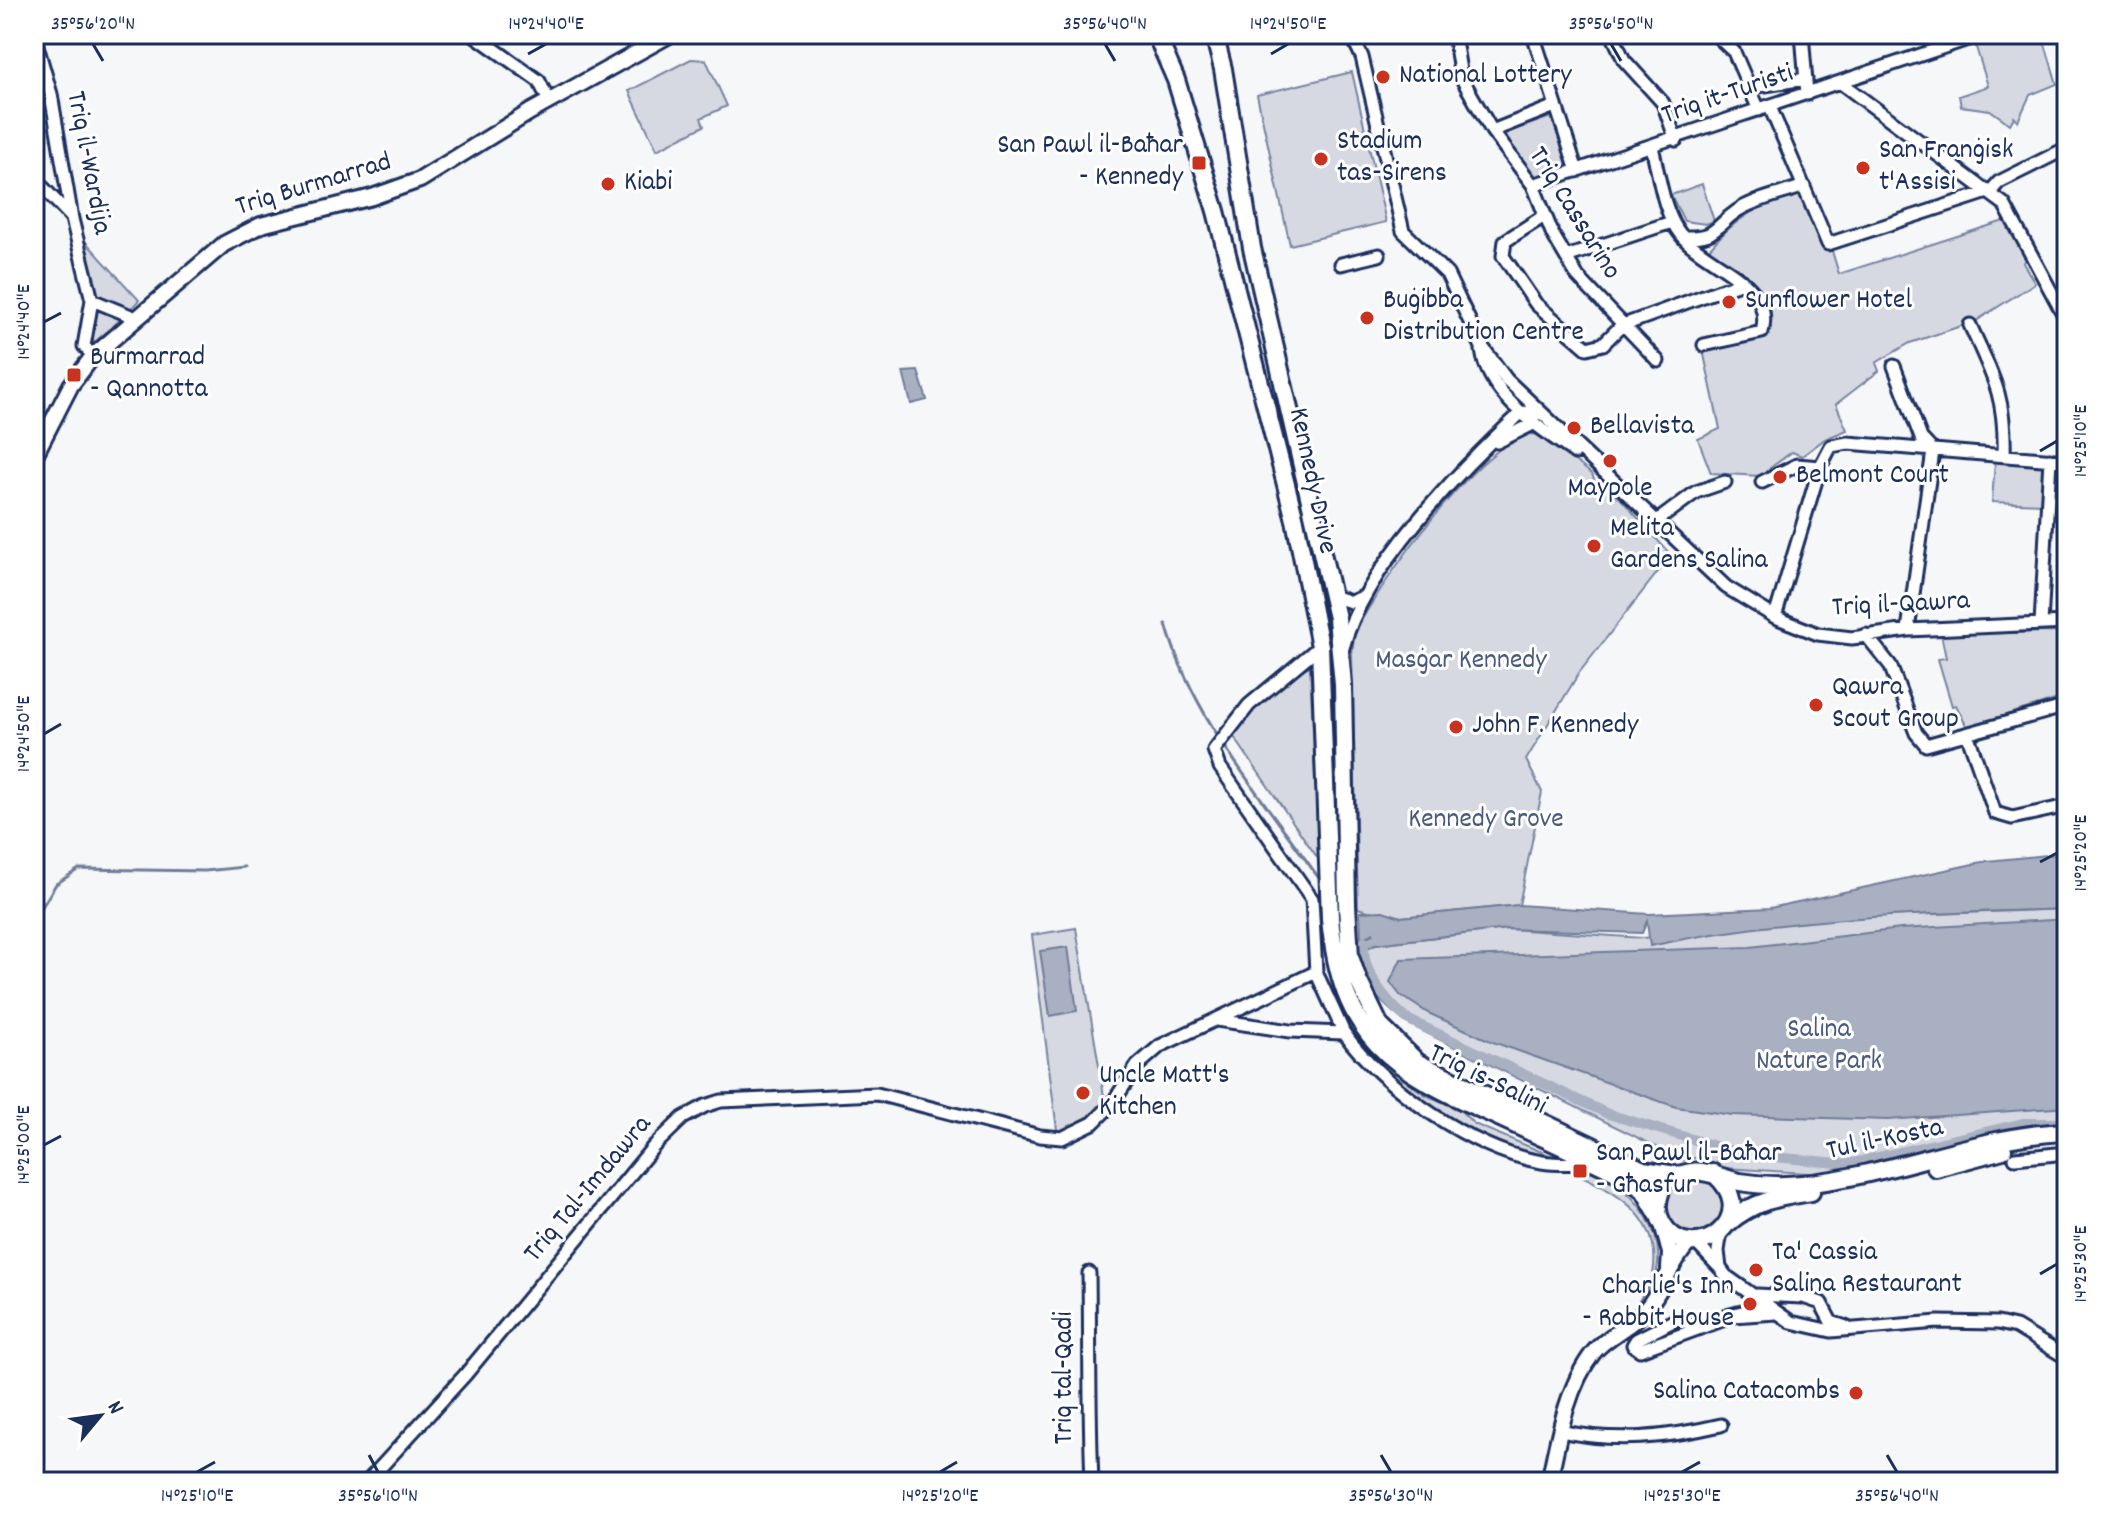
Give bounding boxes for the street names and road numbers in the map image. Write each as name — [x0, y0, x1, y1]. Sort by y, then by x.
street label: Triq it-Turisti — [1657, 55, 1799, 137]
street label: Triq il-Wardija — [54, 88, 121, 239]
street label: Triq Cassarino — [1516, 140, 1630, 288]
street label: Triq Burmarrad — [231, 143, 397, 229]
street label: Kennedy Drive — [1276, 404, 1346, 558]
street label: Triq il-Qawra — [1831, 582, 1972, 630]
street label: Triq is-Salini — [1421, 1035, 1553, 1127]
street label: Triq Tal-Imdawra — [515, 1107, 663, 1273]
street label: Tul il-Kosta — [1823, 1109, 1948, 1173]
street label: Triq tal-Qadi — [1046, 1311, 1086, 1445]

